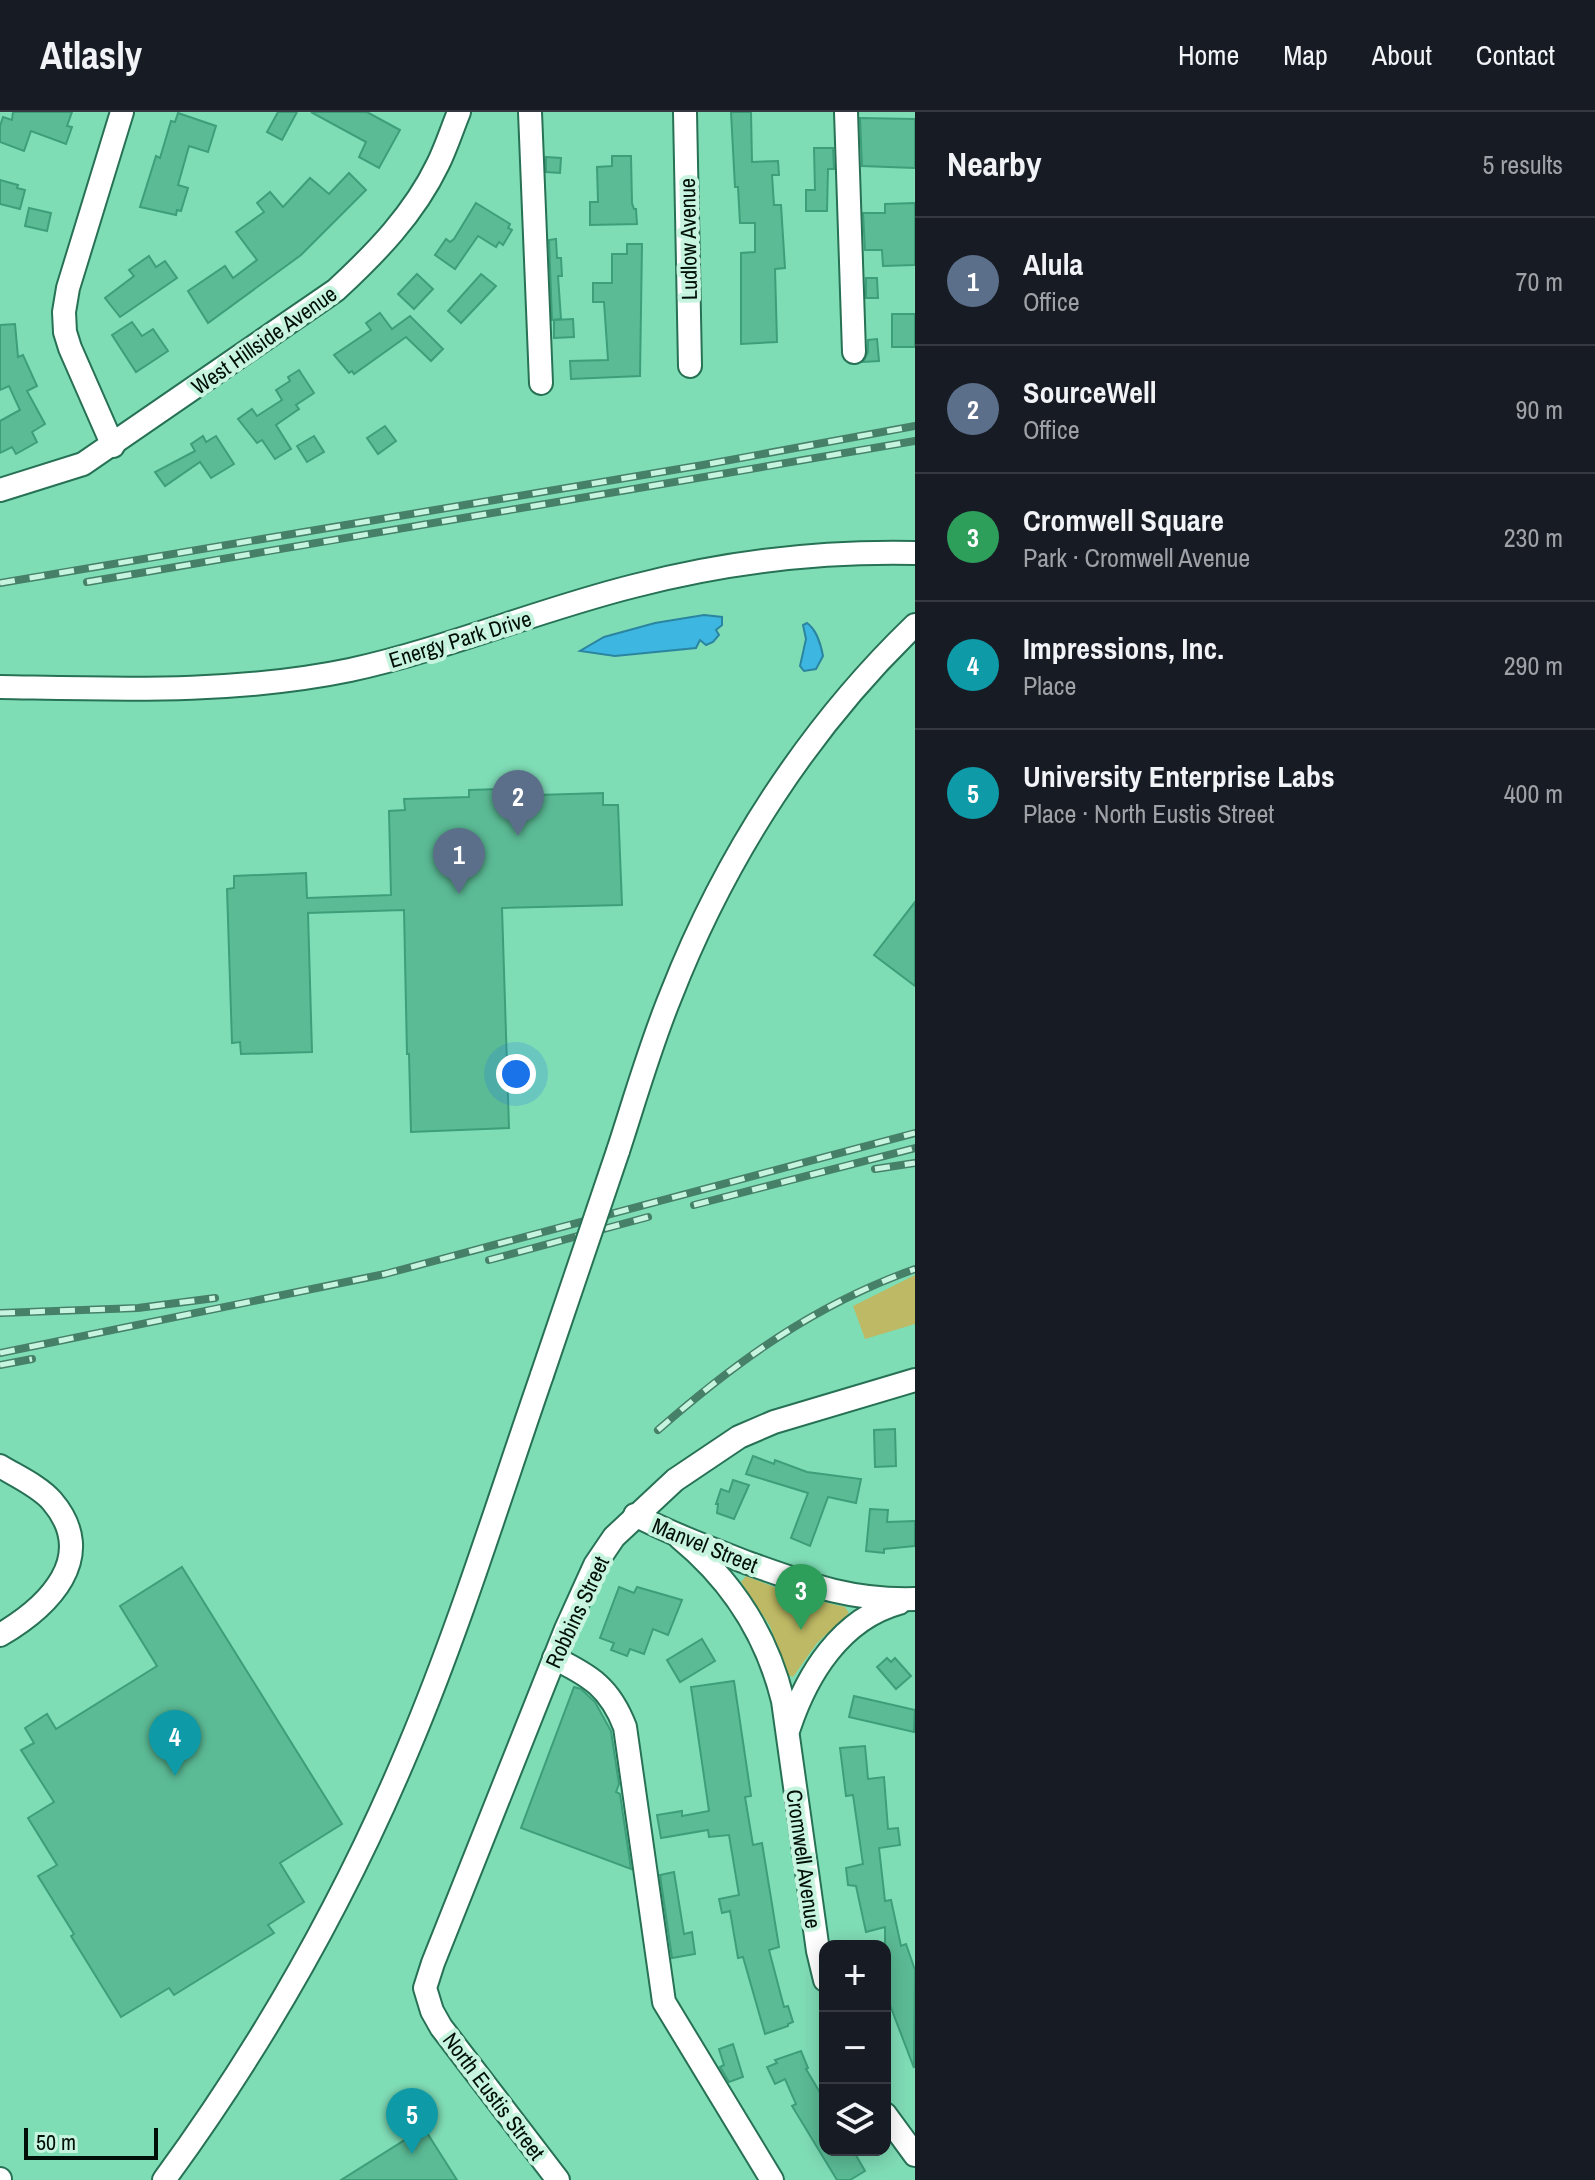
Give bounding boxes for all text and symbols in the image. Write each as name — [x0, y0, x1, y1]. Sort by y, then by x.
text: Atlasly — [40, 30, 142, 81]
text: Home — [1178, 36, 1239, 74]
text: Map — [1283, 36, 1328, 74]
text: About — [1372, 36, 1432, 74]
text: Contact — [1476, 36, 1555, 74]
text: Nearby — [947, 141, 1042, 187]
text: 5 results — [1482, 147, 1563, 182]
street label: Ludlow Avenue — [672, 178, 704, 300]
text: Alula — [1023, 244, 1083, 284]
text: 1 — [967, 264, 979, 299]
text: 70 m — [1516, 264, 1563, 299]
street label: West Hillside Avenue — [185, 279, 343, 401]
text: Office — [1023, 284, 1080, 319]
text: SourceWell — [1023, 372, 1157, 412]
text: 2 — [967, 392, 979, 427]
text: 90 m — [1516, 392, 1563, 427]
text: Office — [1023, 412, 1080, 447]
text: Cromwell Square — [1023, 500, 1224, 540]
text: 3 — [967, 520, 979, 555]
text: 230 m — [1504, 520, 1563, 555]
text: Park · Cromwell Avenue — [1023, 540, 1250, 575]
street label: Energy Park Drive — [385, 603, 535, 675]
text: Impressions, Inc. — [1023, 628, 1224, 668]
text: 4 — [967, 648, 979, 683]
text: 290 m — [1504, 648, 1563, 683]
text: Place — [1023, 668, 1076, 703]
text: University Enterprise Labs — [1023, 756, 1335, 796]
pin: 2 — [492, 770, 544, 836]
text: 5 — [967, 776, 979, 811]
text: 400 m — [1504, 776, 1563, 811]
text: Place · North Eustis Street — [1023, 796, 1274, 831]
pin: 1 — [433, 828, 485, 894]
your location — [496, 1054, 536, 1094]
street label: Manvel Street — [648, 1510, 762, 1580]
street label: Robbins Street — [538, 1551, 616, 1673]
pin: 3 — [775, 1564, 827, 1630]
pin: 4 — [149, 1710, 201, 1776]
street label: Cromwell Avenue — [779, 1788, 829, 1930]
map controls — [819, 1940, 891, 2156]
button: + — [819, 1940, 891, 2012]
button: − — [819, 2012, 891, 2084]
street label: North Eustis Street — [436, 2026, 552, 2166]
button: layers — [819, 2084, 891, 2156]
pin: 5 — [386, 2088, 438, 2154]
scale bar — [24, 2124, 158, 2160]
text: 50 m — [36, 2127, 76, 2157]

